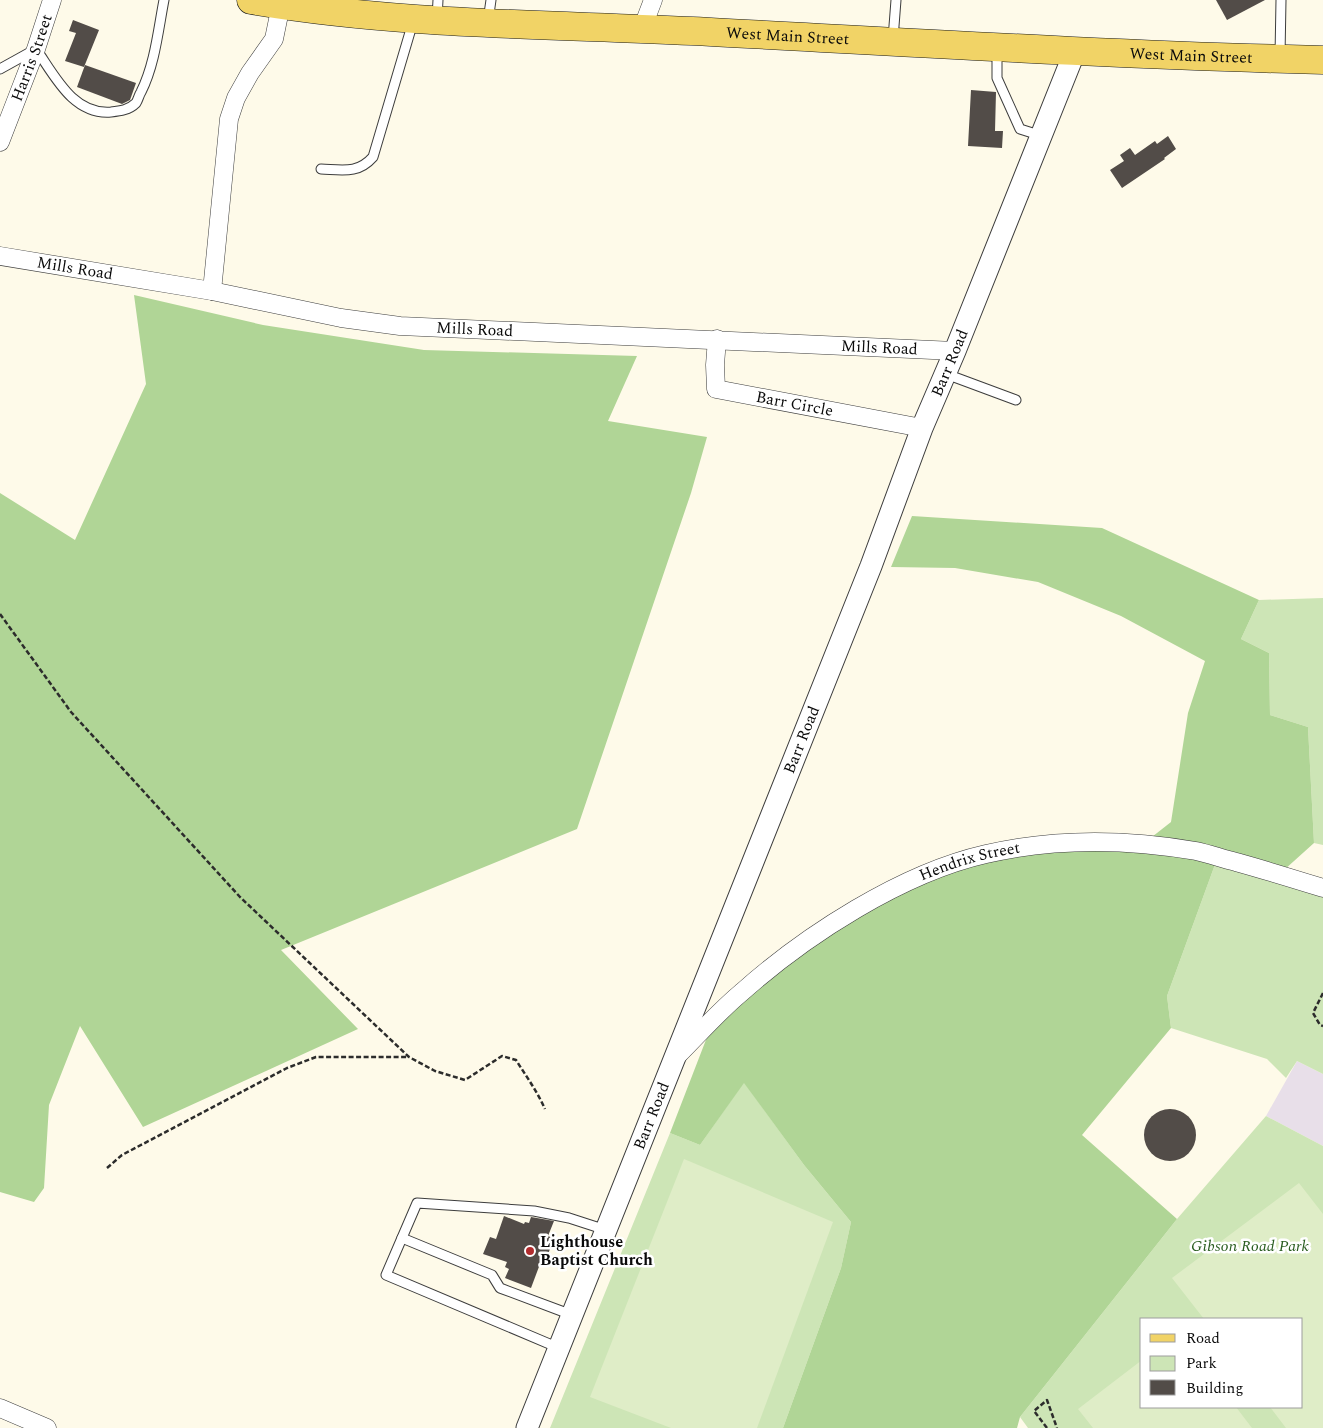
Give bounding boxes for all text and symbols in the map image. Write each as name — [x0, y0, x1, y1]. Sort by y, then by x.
street label: Harris Street — [5, 11, 59, 105]
street label: West Main Street — [725, 21, 850, 51]
street label: West Main Street — [1129, 41, 1253, 70]
street label: Mills Road — [35, 250, 115, 286]
street label: Mills Road — [436, 316, 514, 343]
street label: Barr Road — [925, 326, 975, 400]
street label: Mills Road — [840, 334, 918, 361]
street label: Barr Circle — [754, 385, 835, 423]
street label: Barr Road — [777, 702, 826, 777]
street label: Hendrix Street — [915, 836, 1022, 887]
street label: Barr Road — [627, 1078, 676, 1153]
place label: Lighthouse Baptist Church — [540, 1230, 653, 1272]
park label: Gibson Road Park — [1191, 1234, 1310, 1258]
marker: Lighthouse Baptist Church — [524, 1245, 536, 1257]
legend — [1140, 1318, 1303, 1408]
text: Road — [1186, 1327, 1220, 1350]
text: Park — [1186, 1352, 1217, 1375]
text: Building — [1186, 1377, 1243, 1400]

